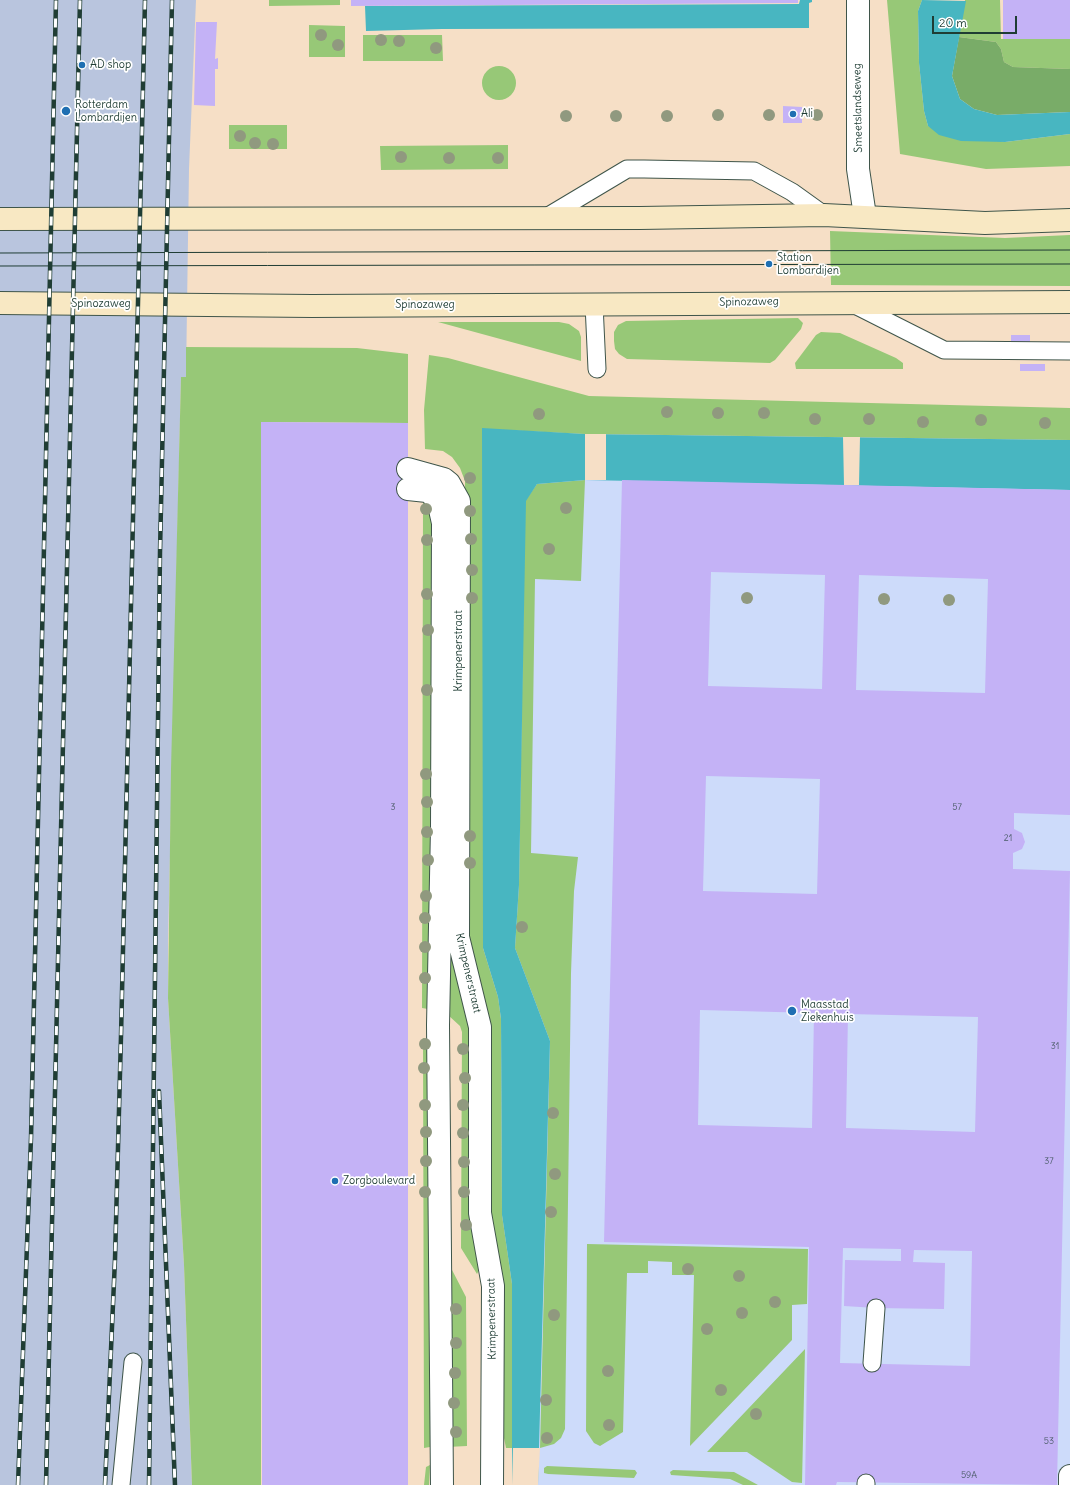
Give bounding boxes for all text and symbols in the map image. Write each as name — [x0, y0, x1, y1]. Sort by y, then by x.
scale bar — [934, 8, 1019, 34]
text: 20 m — [939, 15, 967, 30]
place label: AD shop — [90, 58, 131, 72]
marker: AD shop — [77, 60, 87, 70]
street label: Smeetslandseweg — [851, 63, 865, 153]
place label: Rotterdam Lombardijen — [75, 98, 137, 124]
marker: Rotterdam Lombardijen — [60, 105, 72, 117]
place label: Ali — [801, 107, 813, 121]
marker: Ali — [788, 109, 798, 119]
place label: Station Lombardijen — [777, 251, 839, 277]
marker: Station Lombardijen — [764, 259, 774, 269]
street label: Spinozaweg — [719, 295, 779, 309]
street label: Spinozaweg — [71, 297, 131, 311]
street label: Spinozaweg — [395, 298, 455, 312]
street label: Krimpenerstraat — [452, 610, 466, 692]
house number: 3 — [390, 802, 396, 812]
house number: 57 — [952, 802, 962, 812]
house number: 21 — [1004, 833, 1012, 843]
street label: Krimpenerstraat — [452, 932, 484, 1014]
place label: Maasstad Ziekenhuis — [801, 998, 854, 1024]
marker: Maasstad Ziekenhuis — [786, 1005, 798, 1017]
house number: 31 — [1051, 1041, 1059, 1051]
house number: 37 — [1044, 1156, 1054, 1166]
place label: Zorgboulevard — [343, 1174, 415, 1188]
marker: Zorgboulevard — [330, 1176, 340, 1186]
street label: Krimpenerstraat — [485, 1278, 499, 1360]
house number: 53 — [1044, 1436, 1054, 1446]
house number: 59A — [961, 1470, 977, 1480]

